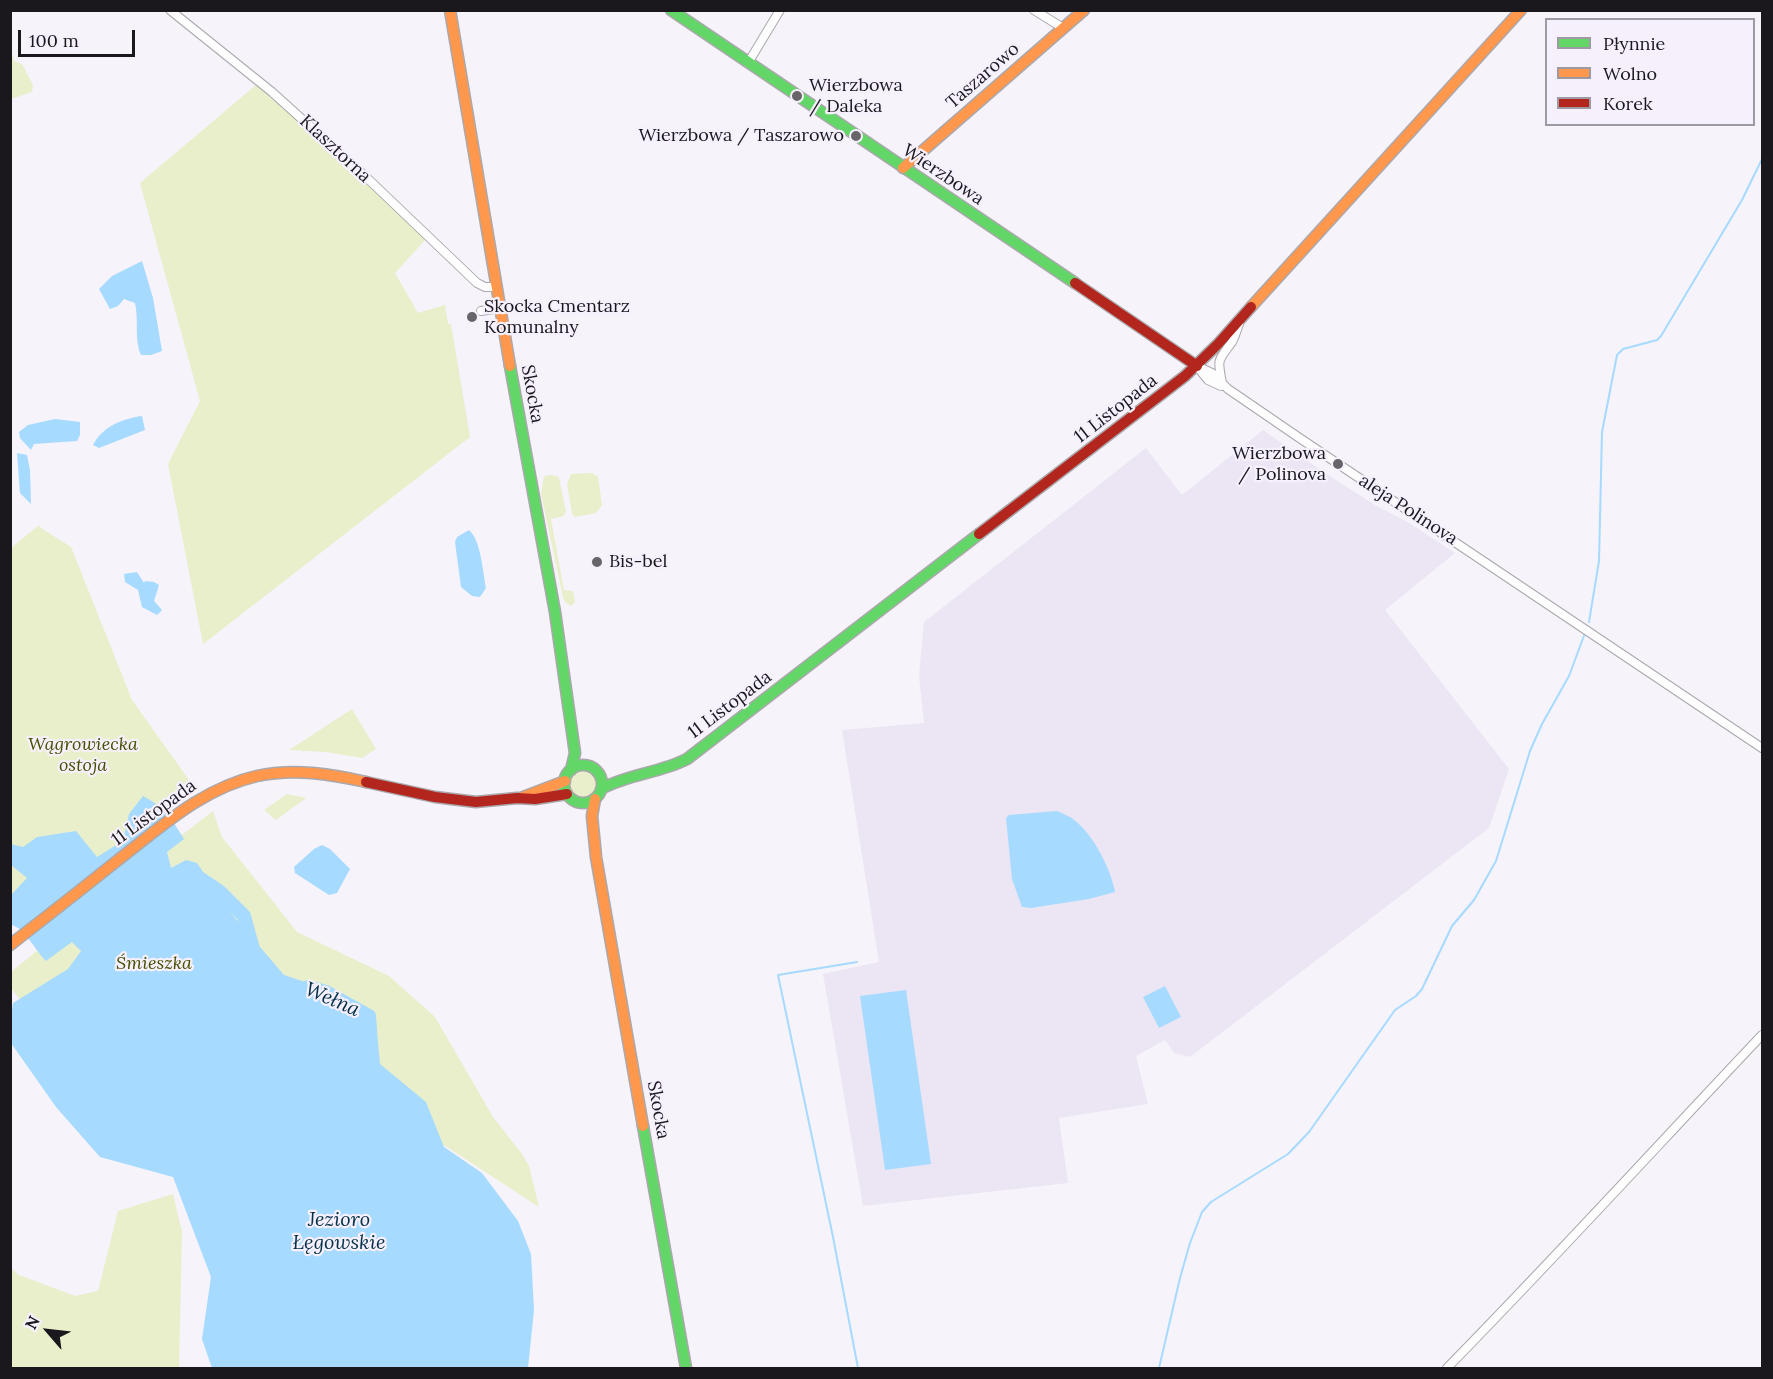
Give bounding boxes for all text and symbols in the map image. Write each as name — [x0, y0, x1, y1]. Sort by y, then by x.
scale bar — [21, 18, 138, 56]
legend — [1545, 18, 1755, 126]
text: 100 m — [29, 29, 79, 52]
text: Płynnie — [1603, 32, 1665, 55]
street label: Taszarowo — [942, 38, 1024, 114]
text: Wolno — [1603, 62, 1657, 85]
place label: Wierzbowa / Daleka — [809, 75, 903, 118]
marker: Wierzbowa / Daleka — [790, 89, 804, 103]
text: Korek — [1603, 92, 1653, 115]
street label: Klasztorna — [295, 111, 375, 187]
place label: Wierzbowa / Taszarowo — [638, 125, 844, 147]
marker: Wierzbowa / Taszarowo — [849, 129, 863, 143]
street label: Wierzbowa — [898, 140, 988, 210]
place label: Skocka Cmentarz Komunalny — [484, 296, 630, 338]
marker: Skocka Cmentarz Komunalny — [465, 310, 479, 324]
street label: Skocka — [516, 363, 548, 425]
street label: 11 Listopada — [1070, 370, 1162, 448]
place label: Wierzbowa / Polinova — [1232, 443, 1326, 486]
marker: Wierzbowa / Polinova — [1331, 457, 1345, 471]
street label: aleja Polinova — [1355, 470, 1461, 550]
place label: Bis-bel — [609, 551, 667, 573]
marker: Bis-bel — [590, 555, 604, 569]
street label: 11 Listopada — [684, 667, 776, 743]
park label: Wągrowiecka ostoja — [28, 734, 138, 777]
street label: 11 Listopada — [108, 775, 200, 851]
park label: Śmieszka — [116, 953, 192, 975]
water label: Wełna — [301, 978, 363, 1022]
street label: Skocka — [642, 1079, 674, 1141]
water label: Jezioro Łęgowskie — [293, 1208, 385, 1255]
north arrow — [18, 1301, 78, 1361]
text: N — [20, 1312, 44, 1333]

